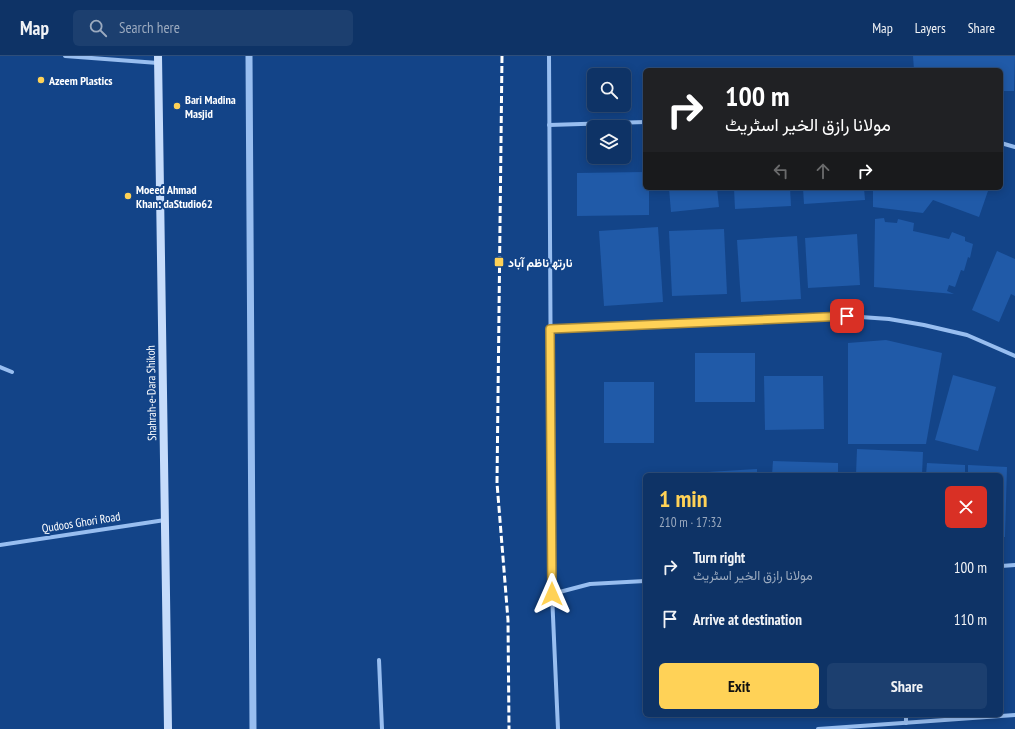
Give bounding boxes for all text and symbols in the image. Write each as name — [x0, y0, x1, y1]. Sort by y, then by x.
search box — [73, 10, 353, 46]
text: Map — [20, 16, 49, 40]
icon: search — [87, 17, 109, 39]
text: Search here — [119, 18, 180, 37]
text: Map — [872, 19, 893, 37]
text: Layers — [915, 19, 946, 37]
text: Share — [968, 19, 995, 37]
map controls — [587, 68, 631, 164]
button: search — [587, 68, 631, 112]
place label: Azeem Plastics — [48, 73, 113, 88]
marker: Azeem Plastics — [36, 75, 46, 85]
text: 100 m — [725, 77, 789, 114]
icon: right — [659, 84, 711, 136]
place label: Bari Madina Masjid — [185, 92, 236, 121]
marker: Bari Madina Masjid — [172, 101, 182, 111]
text: مولانا رازق الخیر اسٹریٹ — [725, 113, 891, 136]
button: layers — [587, 120, 631, 164]
icon: left — [770, 160, 792, 182]
icon: ahead — [812, 160, 834, 182]
icon: right — [854, 160, 876, 182]
place label: Moeed Ahmad Khan: daStudio62 — [136, 182, 213, 211]
marker: Moeed Ahmad Khan: daStudio62 — [123, 191, 133, 201]
place label: نارتھ ناظم آباد — [508, 255, 573, 271]
marker: نارتھ ناظم آباد — [493, 256, 505, 268]
pin — [830, 299, 864, 333]
icon: arrive — [836, 305, 858, 327]
street label: Shahrah-e-Dara Shikoh — [143, 345, 159, 441]
text: 1 min — [659, 483, 707, 514]
button: close — [945, 486, 987, 528]
street label: Qudoos Ghori Road — [41, 508, 121, 536]
text: 210 m · 17:32 — [659, 514, 722, 531]
text: Turn right — [693, 548, 745, 567]
icon: right — [659, 556, 681, 578]
text: 100 m — [954, 558, 987, 577]
text: مولانا رازق الخیر اسٹریٹ — [693, 567, 813, 584]
position arrow — [531, 573, 573, 615]
icon: arrive — [659, 608, 681, 630]
text: Arrive at destination — [693, 610, 802, 629]
text: 110 m — [954, 610, 987, 629]
button: Exit — [659, 663, 819, 709]
button: Share — [827, 663, 987, 709]

